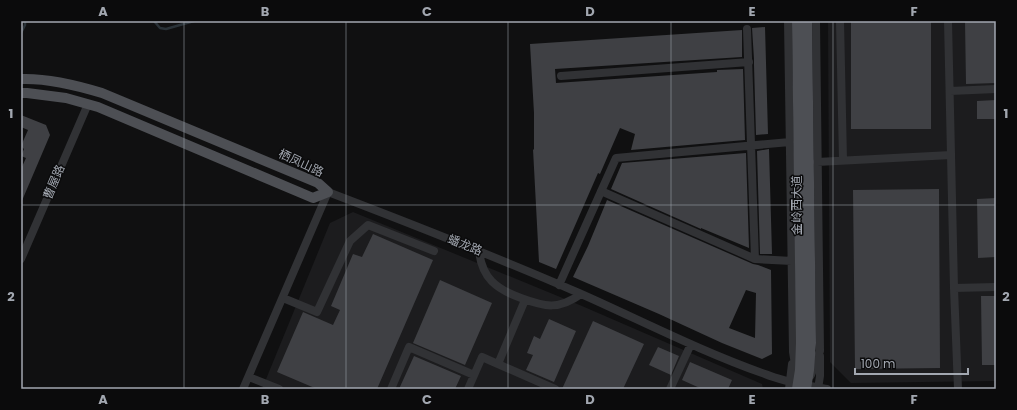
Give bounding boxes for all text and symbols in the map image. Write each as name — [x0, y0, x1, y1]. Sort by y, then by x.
text: A — [98, 2, 108, 21]
text: B — [261, 2, 270, 21]
text: C — [422, 2, 432, 21]
text: D — [585, 2, 595, 21]
text: E — [748, 2, 756, 21]
text: F — [910, 2, 918, 21]
text: 1 — [9, 104, 13, 123]
text: 1 — [1004, 104, 1008, 123]
street label: 栖凤山路 — [276, 145, 327, 180]
street label: 曹屋路 — [39, 162, 68, 202]
street label: 金岭西大道 — [788, 175, 805, 235]
street label: 蟠龙路 — [445, 230, 485, 259]
text: 2 — [7, 287, 15, 306]
text: 2 — [1002, 287, 1010, 306]
scale bar — [855, 350, 968, 376]
text: 100 m — [861, 355, 895, 372]
text: A — [98, 390, 108, 409]
text: B — [261, 390, 270, 409]
text: C — [422, 390, 432, 409]
text: D — [585, 390, 595, 409]
text: E — [748, 390, 756, 409]
text: F — [910, 390, 918, 409]

